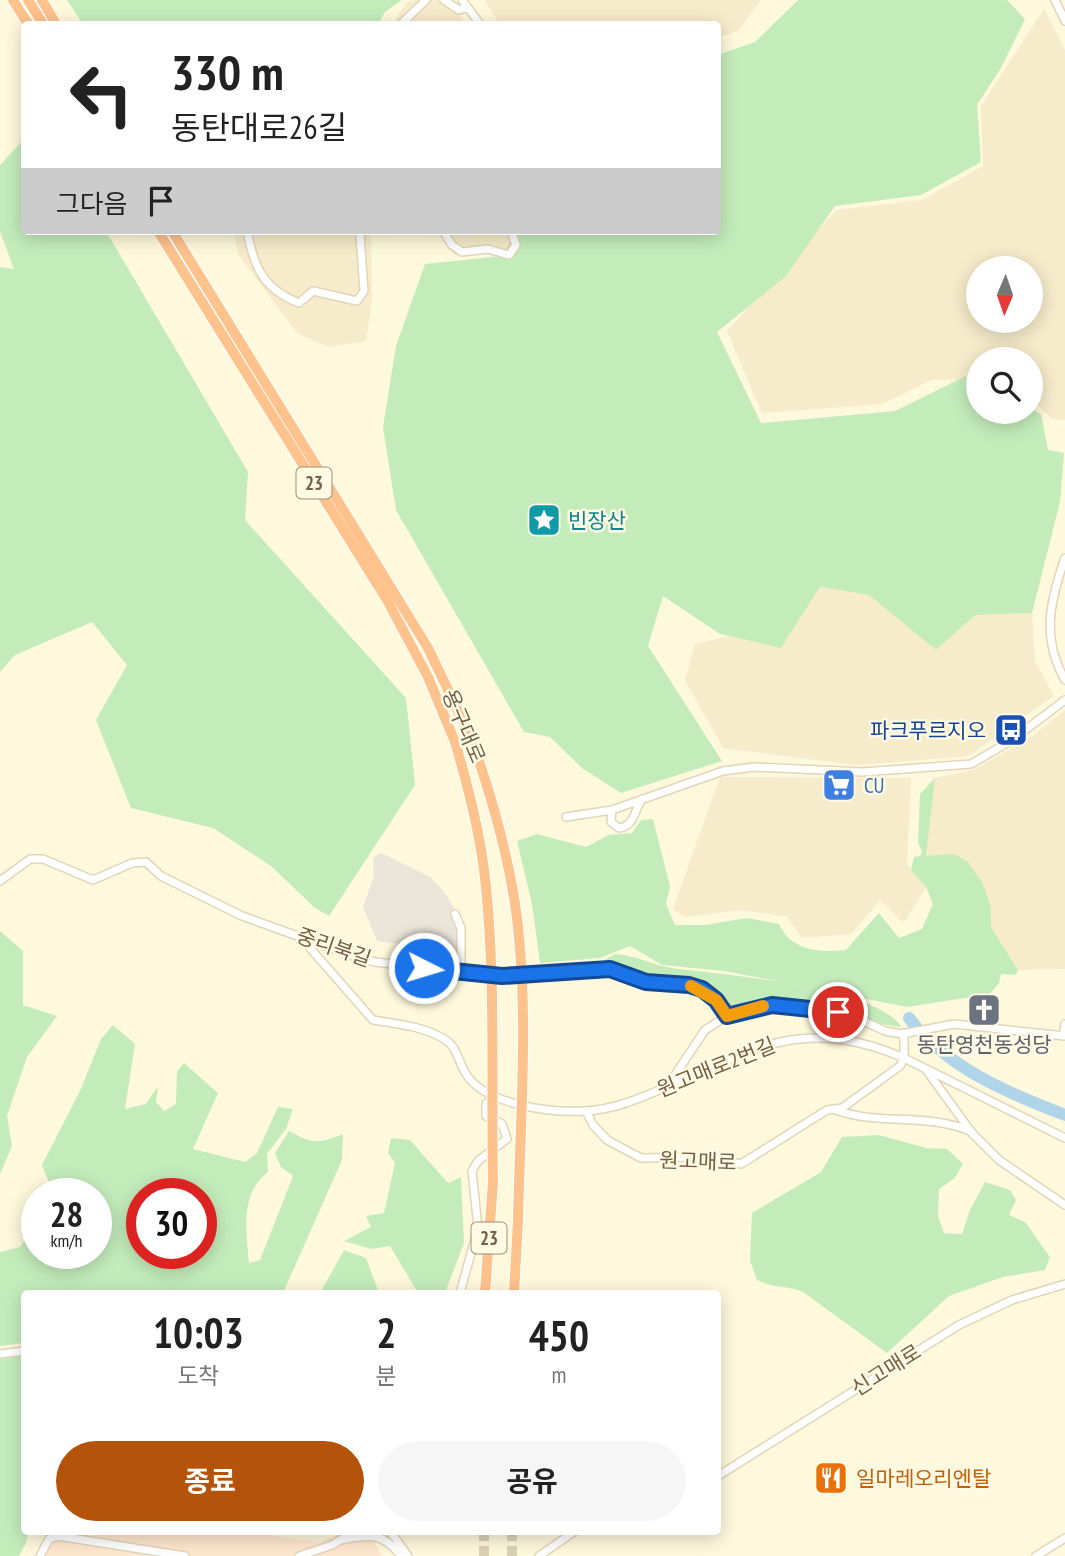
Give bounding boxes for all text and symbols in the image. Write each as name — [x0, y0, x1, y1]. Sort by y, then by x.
text: 330 m — [171, 40, 284, 104]
icon: left — [56, 49, 147, 140]
text: 동탄대로26길 — [171, 106, 347, 148]
icon: arrive — [142, 182, 180, 220]
text: 그다음 — [56, 187, 128, 220]
north arrow — [966, 256, 1043, 332]
map controls — [966, 256, 1043, 424]
button: search — [966, 347, 1043, 424]
road number: 23 — [296, 468, 332, 498]
place icon: 빈장산 — [525, 501, 563, 539]
place label: 빈장산 — [568, 507, 626, 534]
street label: 용구대로 — [436, 685, 492, 767]
bus stop icon: 파크푸르지오 — [992, 711, 1030, 749]
place label: 파크푸르지오 — [870, 717, 986, 744]
supermarket icon: CU — [820, 766, 858, 804]
place label: CU — [864, 772, 885, 799]
street label: 중리북길 — [293, 922, 375, 972]
position arrow — [387, 931, 461, 1005]
pin — [808, 982, 868, 1042]
church icon: 동탄영천동성당 — [965, 991, 1003, 1029]
icon: arrive — [819, 993, 857, 1031]
street label: 원고매로2번길 — [653, 1031, 779, 1103]
place label: 동탄영천동성당 — [916, 1031, 1052, 1058]
street label: 원고매로 — [659, 1146, 737, 1176]
speed limit sign: 30 — [126, 1178, 217, 1269]
text: 28 — [50, 1191, 83, 1237]
road number: 23 — [472, 1222, 506, 1254]
text: km/h — [51, 1229, 82, 1252]
text: 10:03 — [153, 1305, 244, 1360]
text: 2 — [376, 1305, 396, 1360]
text: 450 — [529, 1308, 589, 1363]
street label: 신고매로 — [846, 1338, 926, 1402]
text: m — [551, 1360, 566, 1389]
text: 도착 — [177, 1361, 220, 1390]
text: 분 — [376, 1361, 397, 1390]
button: 종료 — [56, 1441, 364, 1521]
button: 공유 — [378, 1441, 686, 1521]
restaurant icon: 일마레오리엔탈 — [812, 1459, 850, 1497]
place label: 일마레오리엔탈 — [856, 1465, 991, 1492]

